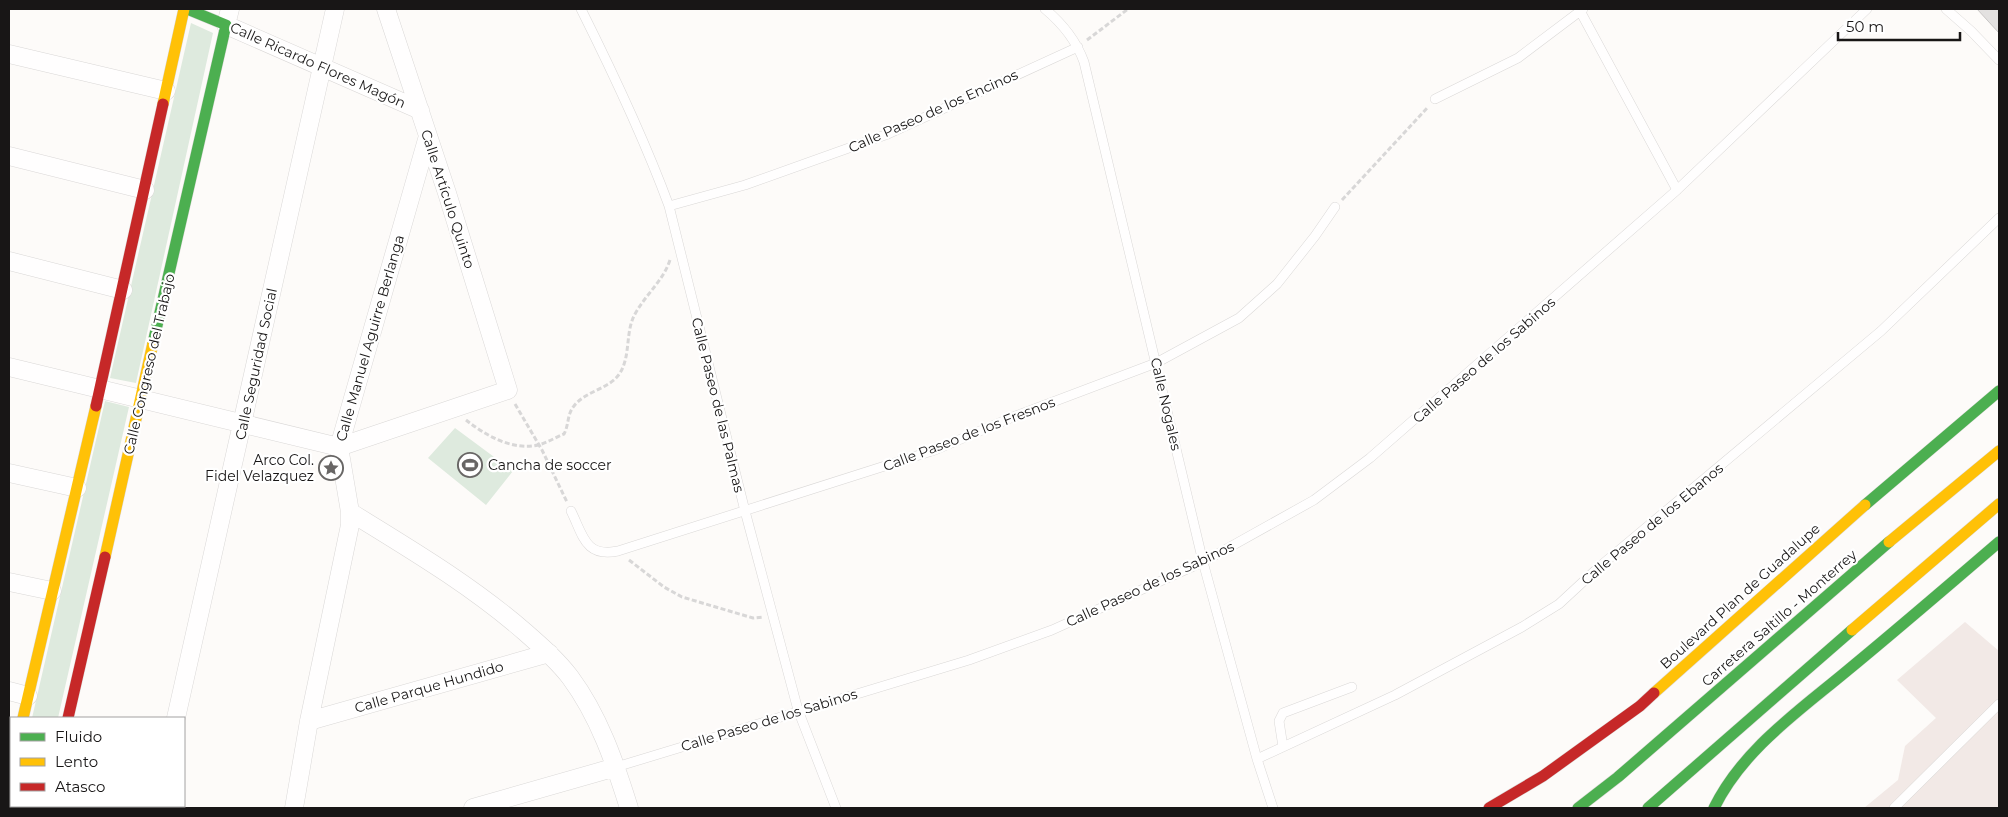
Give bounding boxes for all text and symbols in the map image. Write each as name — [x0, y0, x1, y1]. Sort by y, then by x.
scale bar — [1838, 10, 1960, 42]
text: 50 m — [1846, 17, 1884, 36]
street label: Calle Ricardo Flores Magón — [227, 18, 409, 112]
street label: Calle Paseo de los Encinos — [845, 65, 1021, 157]
street label: Calle Artículo Quinto — [417, 127, 479, 271]
street label: Calle Manuel Aguirre Berlanga — [332, 233, 408, 443]
street label: Calle Congreso del Trabajo — [119, 272, 179, 456]
street label: Calle Seguridad Social — [231, 286, 281, 442]
street label: Calle Paseo de los Sabinos — [1409, 293, 1559, 427]
street label: Calle Paseo de las Palmas — [688, 316, 748, 494]
street label: Calle Nogales — [1147, 356, 1185, 452]
street label: Calle Paseo de los Fresnos — [880, 393, 1058, 475]
place label: Arco Col. Fidel Velazquez — [205, 451, 314, 485]
sports icon: Cancha de soccer — [457, 452, 483, 478]
place icon: Arco Col. Fidel Velazquez — [318, 455, 344, 481]
place label: Cancha de soccer — [488, 456, 612, 474]
street label: Calle Paseo de los Ebanos — [1577, 459, 1727, 589]
street label: Boulevard Plan de Guadalupe — [1656, 519, 1824, 673]
street label: Calle Paseo de los Sabinos — [1063, 537, 1237, 631]
street label: Carretera Saltillo - Monterrey — [1698, 545, 1861, 690]
street label: Calle Parque Hundido — [352, 657, 506, 717]
street label: Calle Paseo de los Sabinos — [679, 685, 859, 755]
legend — [10, 717, 185, 807]
text: Fluido — [55, 727, 102, 746]
text: Lento — [55, 752, 98, 771]
text: Atasco — [55, 777, 105, 796]

